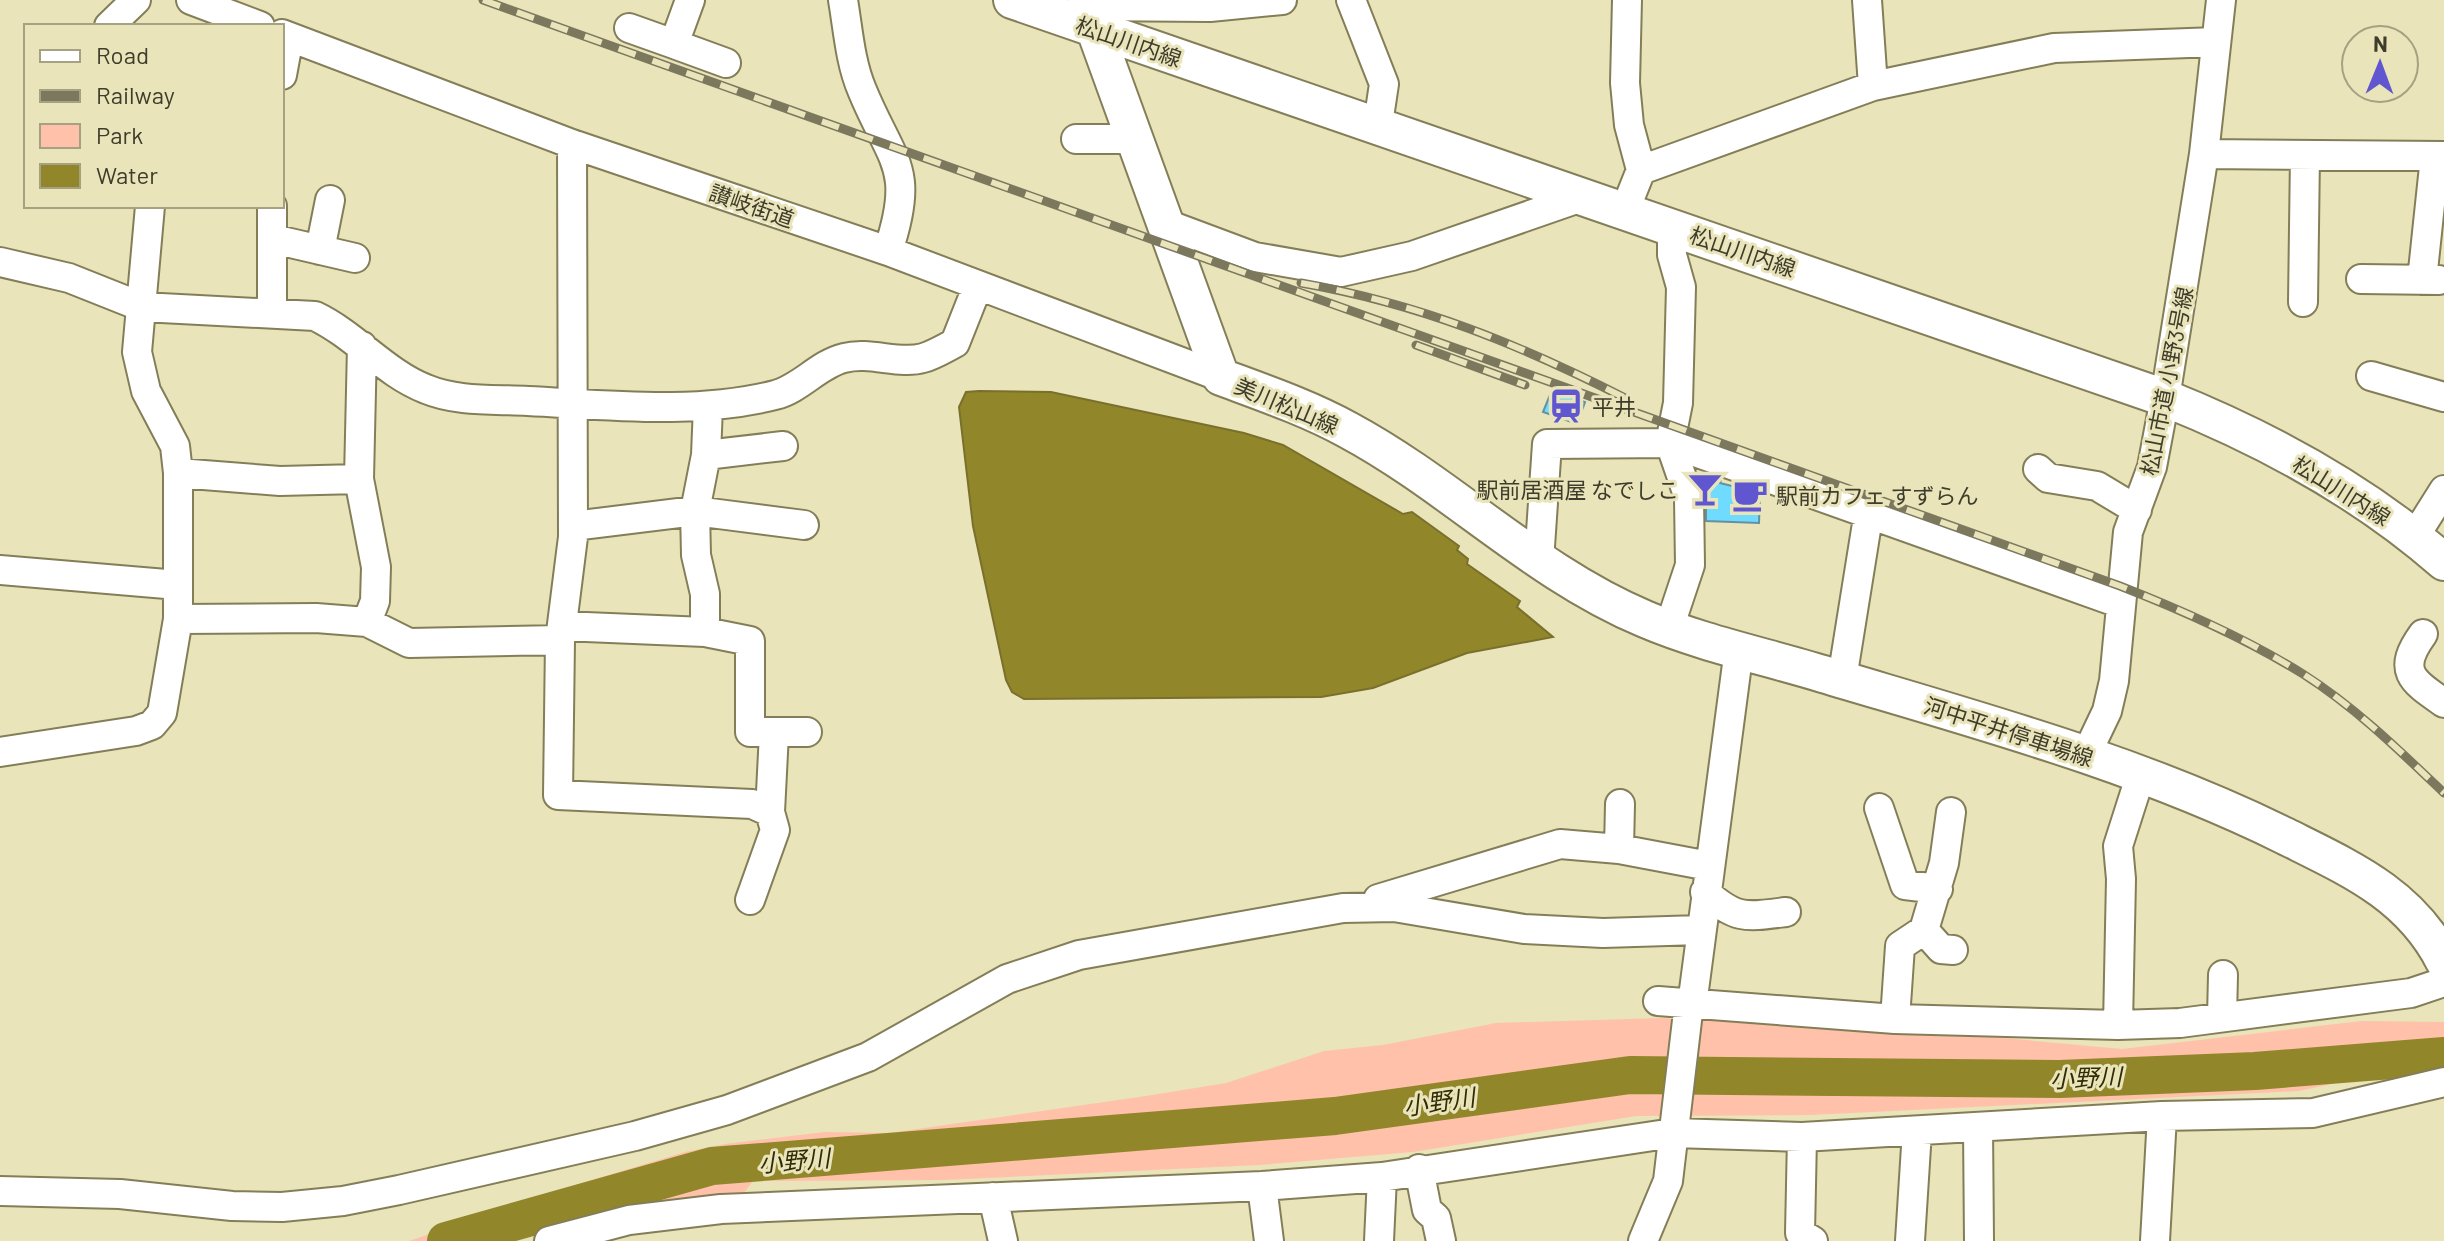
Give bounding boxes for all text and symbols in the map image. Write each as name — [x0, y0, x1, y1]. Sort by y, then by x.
street label: 松山川内線 — [1073, 11, 1185, 71]
legend — [24, 24, 284, 208]
north arrow — [2340, 24, 2420, 104]
text: N — [2373, 30, 2388, 56]
text: Road — [96, 40, 149, 69]
text: Railway — [96, 80, 175, 109]
text: Park — [96, 120, 143, 149]
text: Water — [96, 160, 158, 189]
street label: 讃岐街道 — [706, 178, 798, 232]
street label: 松山川内線 — [1687, 221, 1799, 281]
street label: 松山市道 小野3号線 — [2135, 284, 2197, 478]
street label: 美川松山線 — [1231, 372, 1343, 438]
station icon: 平井 — [1547, 387, 1585, 425]
place label: 平井 — [1592, 393, 1636, 419]
street label: 松山川内線 — [2288, 450, 2396, 530]
bar icon: 駅前居酒屋 なでしこ — [1686, 470, 1724, 508]
place label: 駅前居酒屋 なでしこ — [1477, 476, 1679, 502]
cafe icon: 駅前カフェ すずらん — [1731, 476, 1769, 514]
place label: 駅前カフェ すずらん — [1776, 482, 1978, 508]
street label: 河中平井停車場線 — [1921, 691, 2097, 771]
water label: 小野川 — [2050, 1061, 2125, 1093]
water label: 小野川 — [1401, 1081, 1480, 1120]
water label: 小野川 — [757, 1142, 834, 1178]

